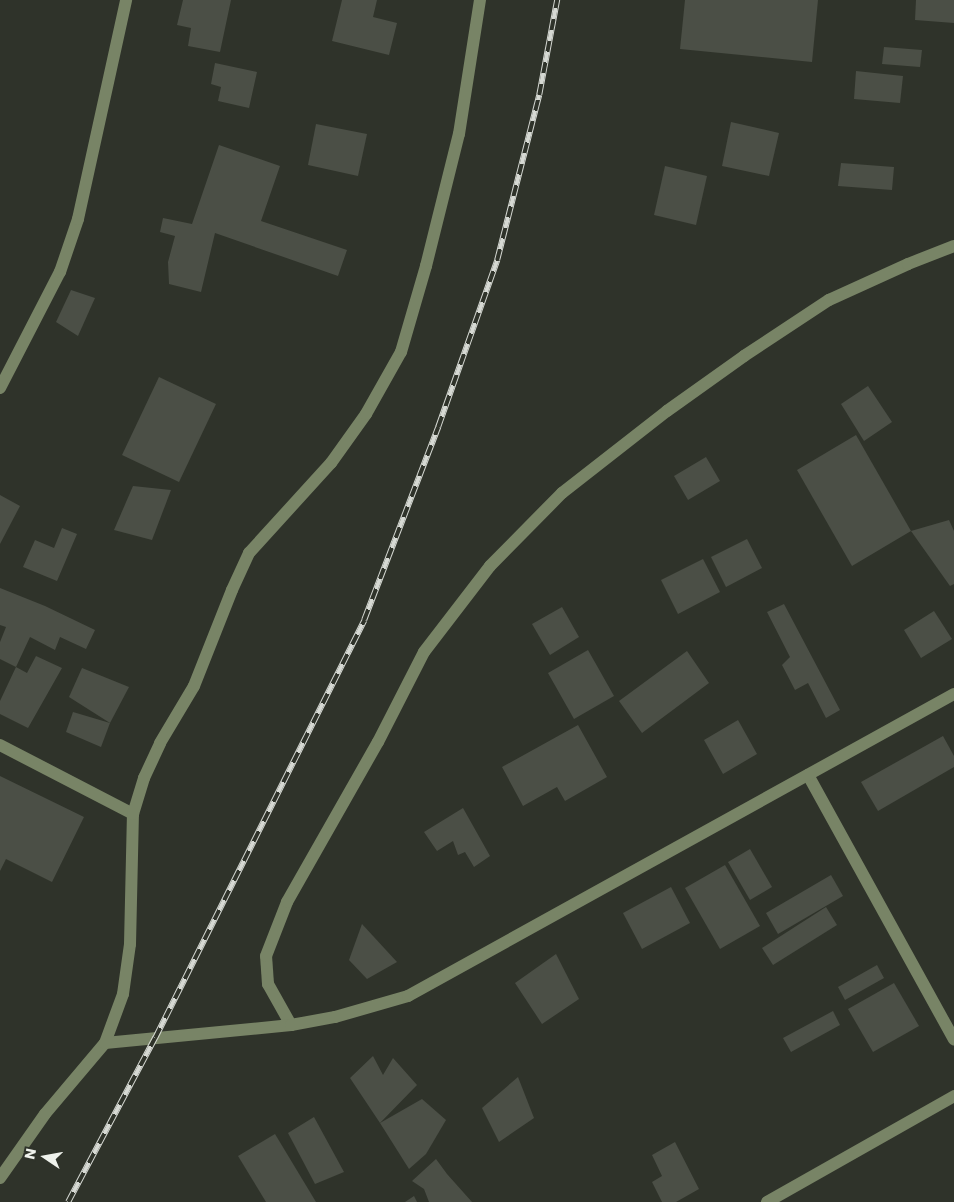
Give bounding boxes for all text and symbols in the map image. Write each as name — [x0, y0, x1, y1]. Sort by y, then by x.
north arrow — [20, 1132, 70, 1182]
text: N — [19, 1147, 41, 1161]

